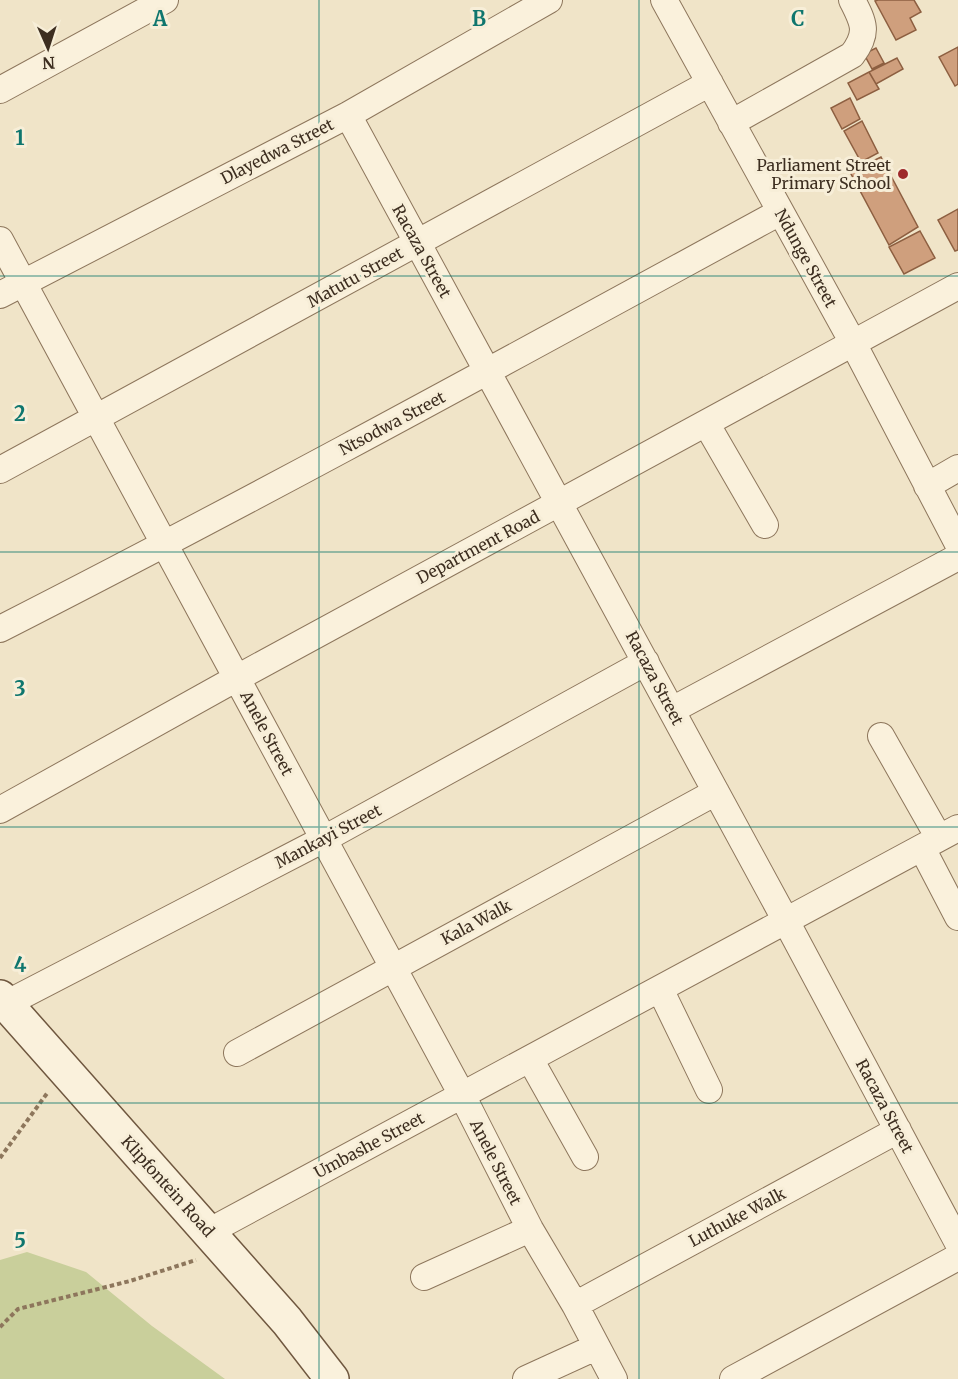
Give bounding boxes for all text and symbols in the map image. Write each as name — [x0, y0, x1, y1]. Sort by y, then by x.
text: A — [152, 6, 168, 31]
text: B — [472, 6, 486, 31]
text: C — [791, 6, 805, 31]
north arrow — [18, 18, 78, 78]
text: N — [42, 53, 56, 73]
street label: Dlayedwa Street — [217, 114, 337, 188]
text: 1 — [15, 125, 25, 150]
place label: Parliament Street Primary School — [757, 155, 892, 193]
marker: Parliament Street Primary School — [896, 167, 910, 181]
street label: Racaza Street — [388, 201, 456, 302]
street label: Ndunge Street — [771, 205, 842, 311]
street label: Matutu Street — [304, 242, 407, 312]
street label: Ntsodwa Street — [336, 386, 449, 459]
text: 2 — [14, 401, 26, 426]
street label: Department Road — [413, 506, 543, 588]
street label: Racaza Street — [622, 628, 689, 729]
text: 3 — [14, 676, 26, 701]
street label: Anele Street — [236, 686, 298, 779]
street label: Mankayi Street — [271, 799, 385, 872]
street label: Kala Walk — [438, 895, 515, 949]
text: 4 — [14, 952, 27, 977]
street label: Racaza Street — [852, 1056, 919, 1157]
street label: Umbashe Street — [311, 1107, 428, 1182]
street label: Anele Street — [466, 1115, 526, 1209]
street label: Klipfontein Road — [117, 1131, 219, 1241]
street label: Luthuke Walk — [685, 1183, 790, 1251]
text: 5 — [14, 1228, 26, 1253]

